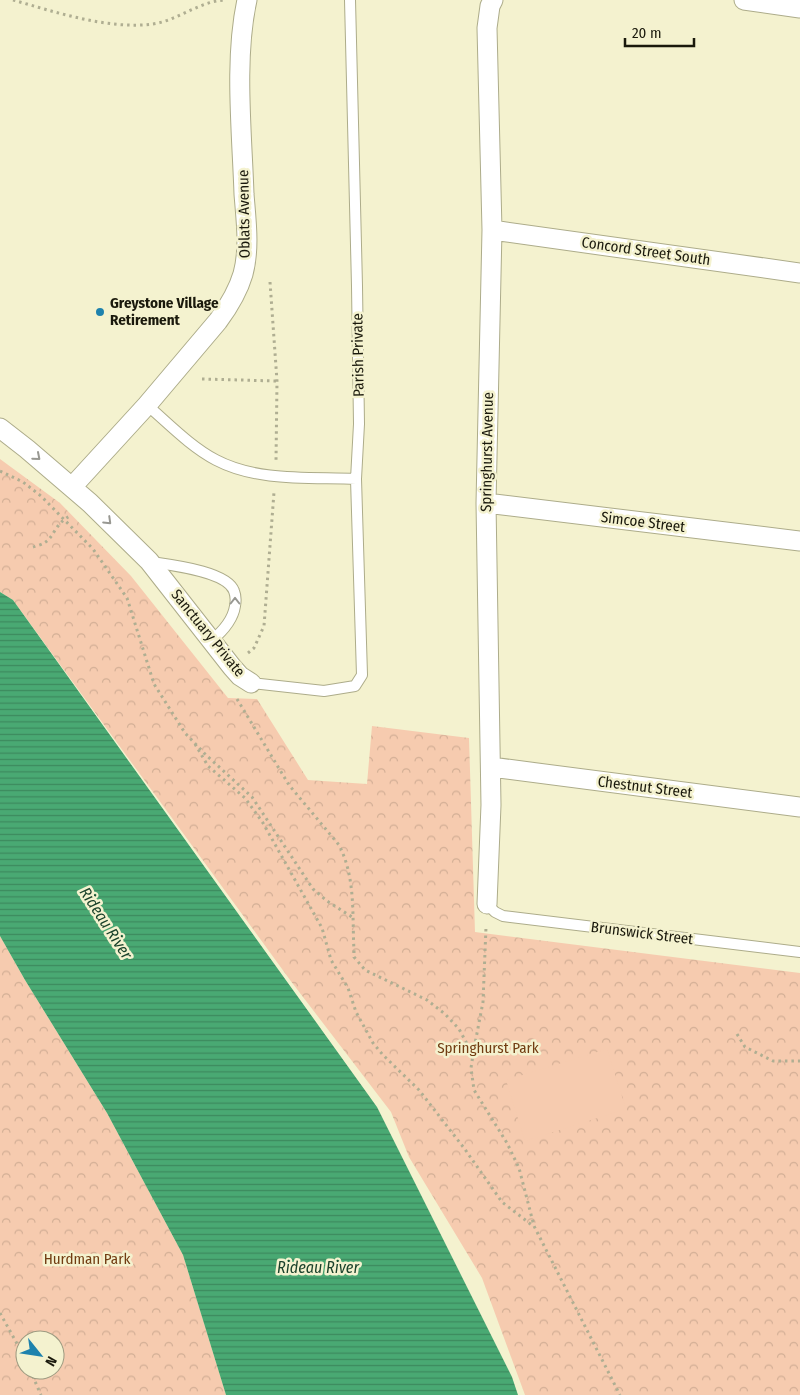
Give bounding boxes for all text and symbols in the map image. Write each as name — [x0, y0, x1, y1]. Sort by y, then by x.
scale bar — [625, 15, 694, 47]
text: 20 m — [632, 24, 662, 42]
street label: Oblats Avenue — [234, 170, 254, 258]
street label: Concord Street South — [580, 233, 712, 269]
place label: Greystone Village Retirement — [110, 294, 219, 329]
marker: Greystone Village Retirement — [94, 306, 106, 318]
street label: Parish Private — [348, 313, 368, 397]
street label: Springhurst Avenue — [477, 392, 497, 512]
one-way arrow — [31, 451, 40, 460]
street label: Simcoe Street — [600, 508, 686, 536]
one-way arrow — [102, 515, 111, 524]
street label: Sanctuary Private — [167, 586, 249, 680]
one-way arrow — [230, 596, 240, 604]
street label: Chestnut Street — [597, 772, 693, 802]
water label: Rideau River — [76, 883, 137, 963]
street label: Brunswick Street — [590, 918, 694, 948]
park label: Springhurst Park — [437, 1039, 539, 1057]
park label: Hurdman Park — [44, 1250, 130, 1268]
water label: Rideau River — [277, 1258, 359, 1277]
north arrow — [15, 1330, 65, 1380]
text: N — [41, 1353, 60, 1369]

